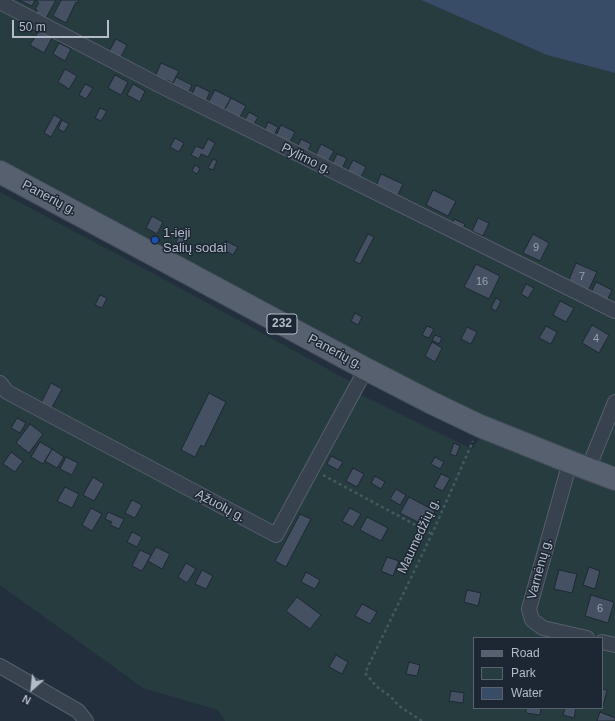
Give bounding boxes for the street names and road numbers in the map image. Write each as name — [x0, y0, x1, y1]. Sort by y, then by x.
street label: Pylimo g. — [279, 140, 333, 178]
street label: Panerių g. — [19, 177, 79, 219]
road number: 232 — [267, 314, 297, 334]
street label: Panerių g. — [305, 331, 365, 373]
street label: Ąžuolų g. — [192, 486, 248, 526]
street label: Maumedžių g. — [395, 496, 443, 576]
street label: Varnėnų g. — [524, 537, 556, 601]

